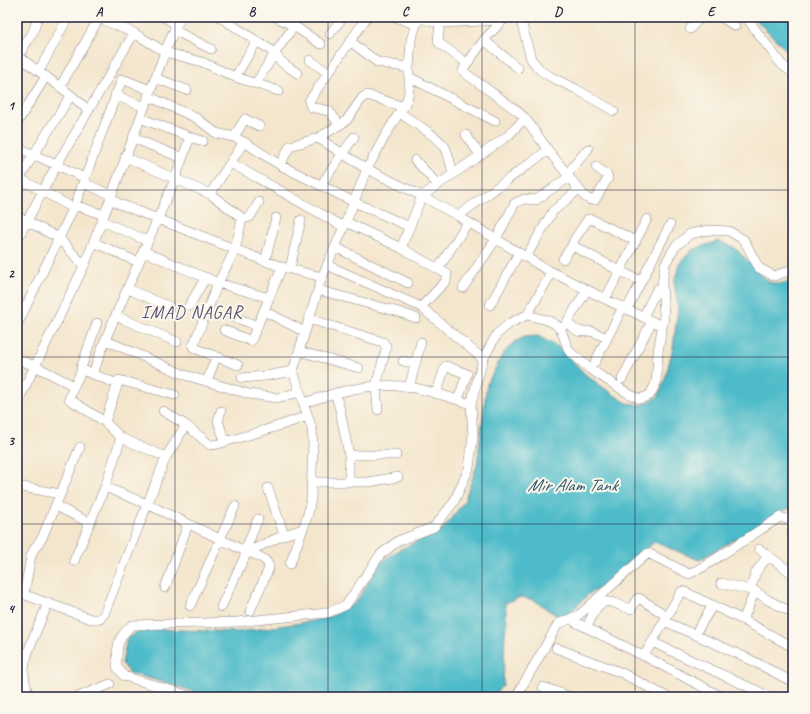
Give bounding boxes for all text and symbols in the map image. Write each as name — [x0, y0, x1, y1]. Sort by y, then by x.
text: A — [96, 4, 104, 20]
text: B — [249, 4, 257, 20]
text: C — [402, 4, 410, 20]
text: D — [554, 4, 563, 20]
text: E — [708, 4, 717, 20]
text: 1 — [8, 98, 16, 114]
text: 2 — [8, 266, 15, 282]
district label: IMAD NAGAR — [141, 301, 244, 323]
text: 3 — [8, 433, 15, 449]
water label: Mir Alam Tank — [527, 474, 620, 496]
text: 4 — [8, 601, 16, 617]

